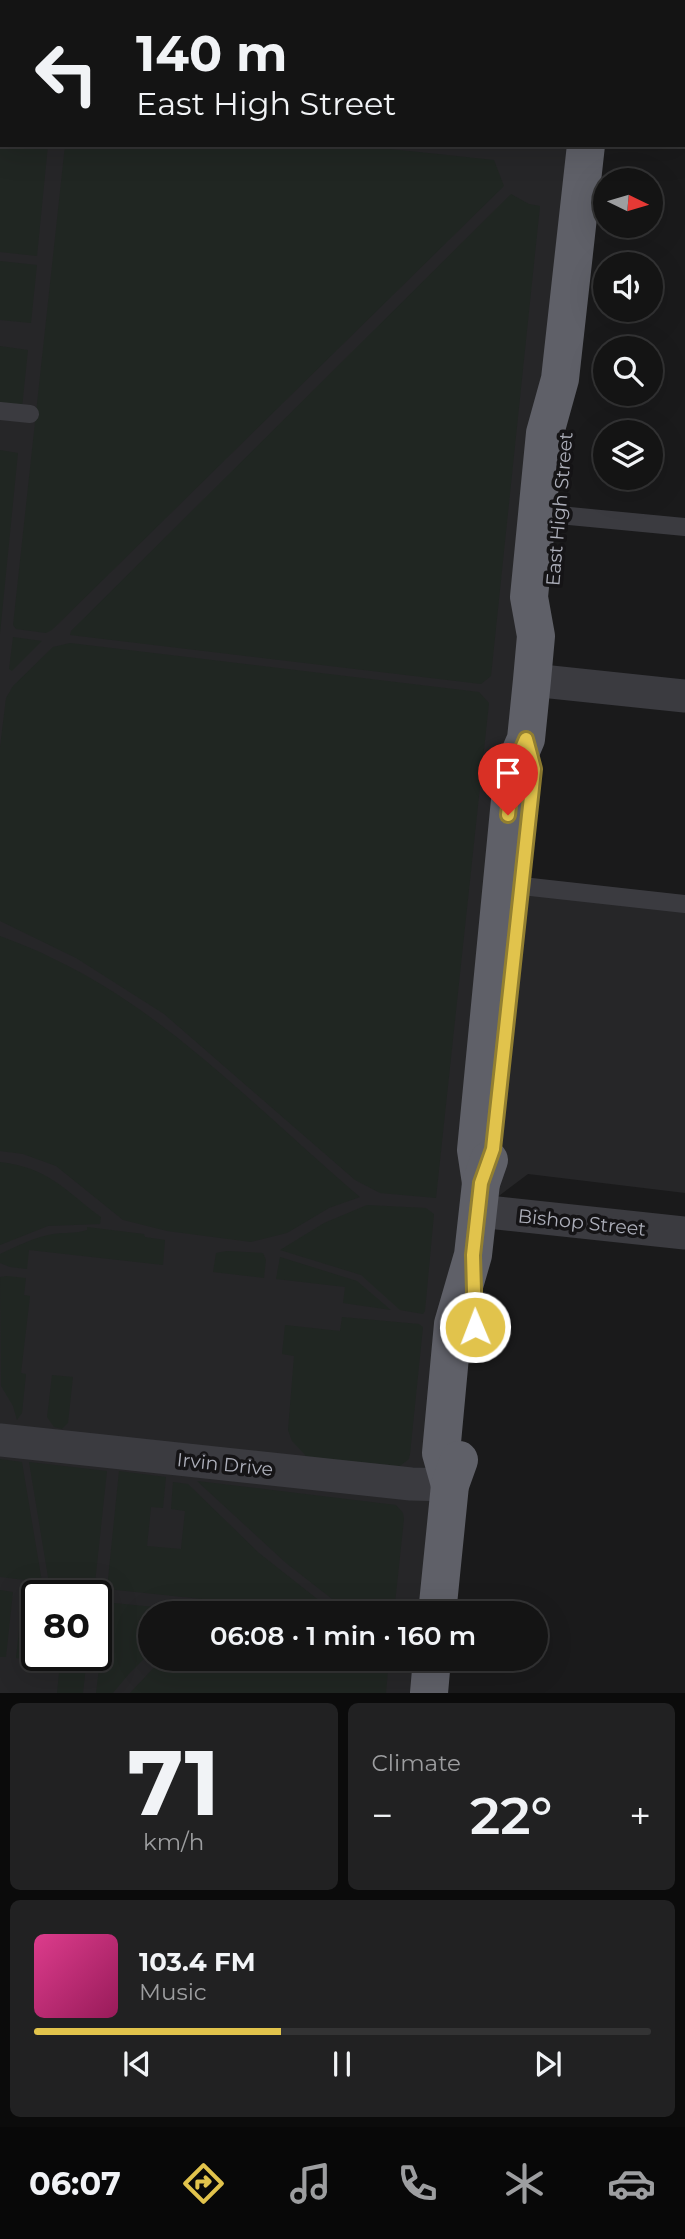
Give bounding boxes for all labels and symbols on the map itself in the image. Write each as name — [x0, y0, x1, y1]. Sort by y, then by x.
north arrow — [593, 168, 663, 238]
street label: East High Street — [541, 431, 578, 587]
pin — [478, 743, 538, 815]
street label: Bishop Street — [517, 1204, 647, 1241]
position arrow — [438, 1290, 512, 1364]
street label: Irvin Drive — [176, 1448, 274, 1481]
speed limit sign: 80 — [21, 1580, 112, 1671]

